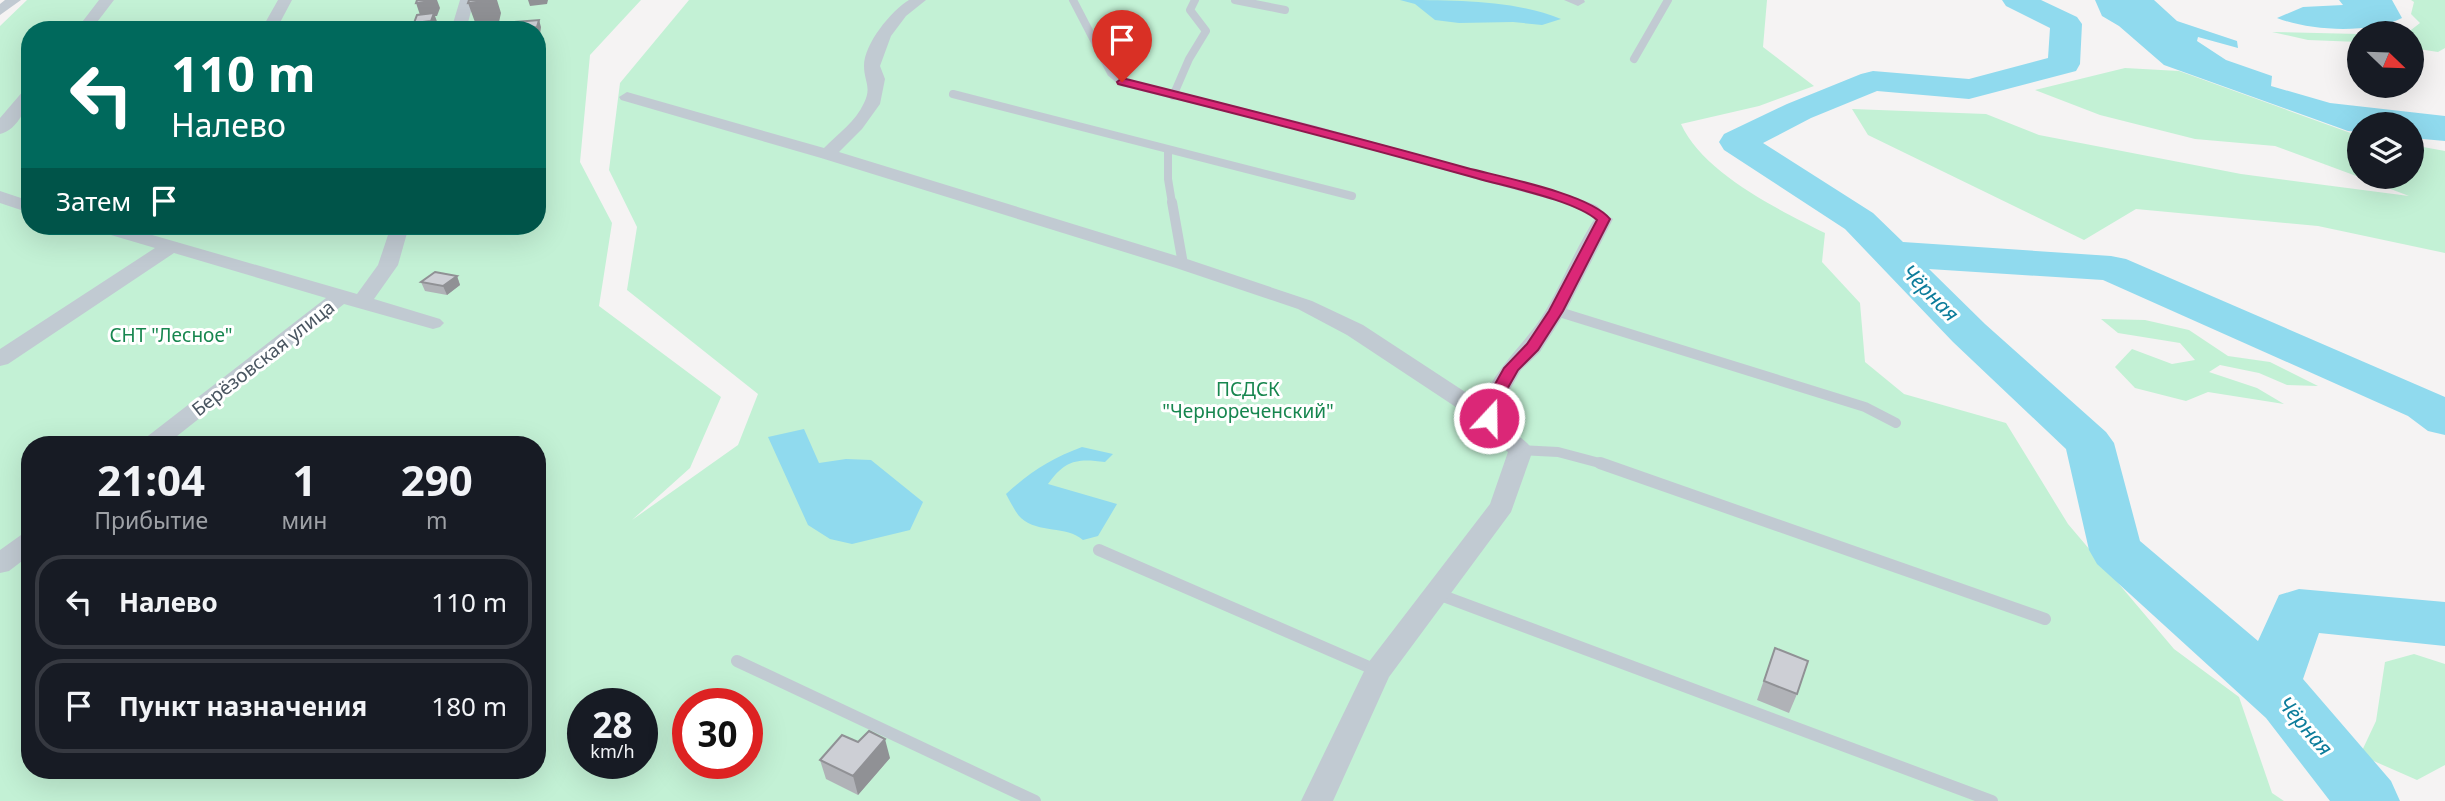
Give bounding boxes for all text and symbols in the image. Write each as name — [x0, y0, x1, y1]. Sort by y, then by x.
pin — [1092, 10, 1152, 82]
icon: arrive — [1103, 21, 1141, 59]
north arrow — [2347, 21, 2424, 98]
map controls — [2347, 21, 2424, 189]
text: 110 m — [171, 40, 316, 106]
icon: left — [56, 49, 147, 140]
text: Налево — [171, 103, 286, 146]
button: layers — [2347, 112, 2424, 189]
icon: arrive — [145, 182, 183, 220]
text: Затем — [56, 183, 131, 219]
water label: Чёрная — [1896, 258, 1966, 327]
street label: Берёзовская улица — [186, 294, 340, 422]
park label: СНТ "Лесное" — [109, 322, 233, 348]
park label: ПСДСК "Чернореченский" — [1162, 376, 1334, 424]
position arrow — [1452, 381, 1526, 455]
text: 21:04 — [97, 451, 205, 508]
text: 1 — [292, 451, 316, 508]
text: 290 — [401, 451, 473, 508]
text: Прибытие — [94, 504, 208, 536]
text: мин — [281, 504, 327, 536]
text: m — [426, 504, 448, 536]
icon: left — [60, 583, 98, 621]
text: Налево — [119, 584, 218, 620]
text: 110 m — [431, 584, 507, 620]
icon: arrive — [60, 687, 98, 725]
text: Пункт назначения — [119, 688, 367, 724]
text: 180 m — [431, 688, 507, 724]
speed limit sign: 30 — [672, 688, 763, 779]
water label: Чёрная — [2272, 690, 2339, 761]
text: 28 — [592, 701, 633, 748]
text: km/h — [590, 739, 635, 763]

